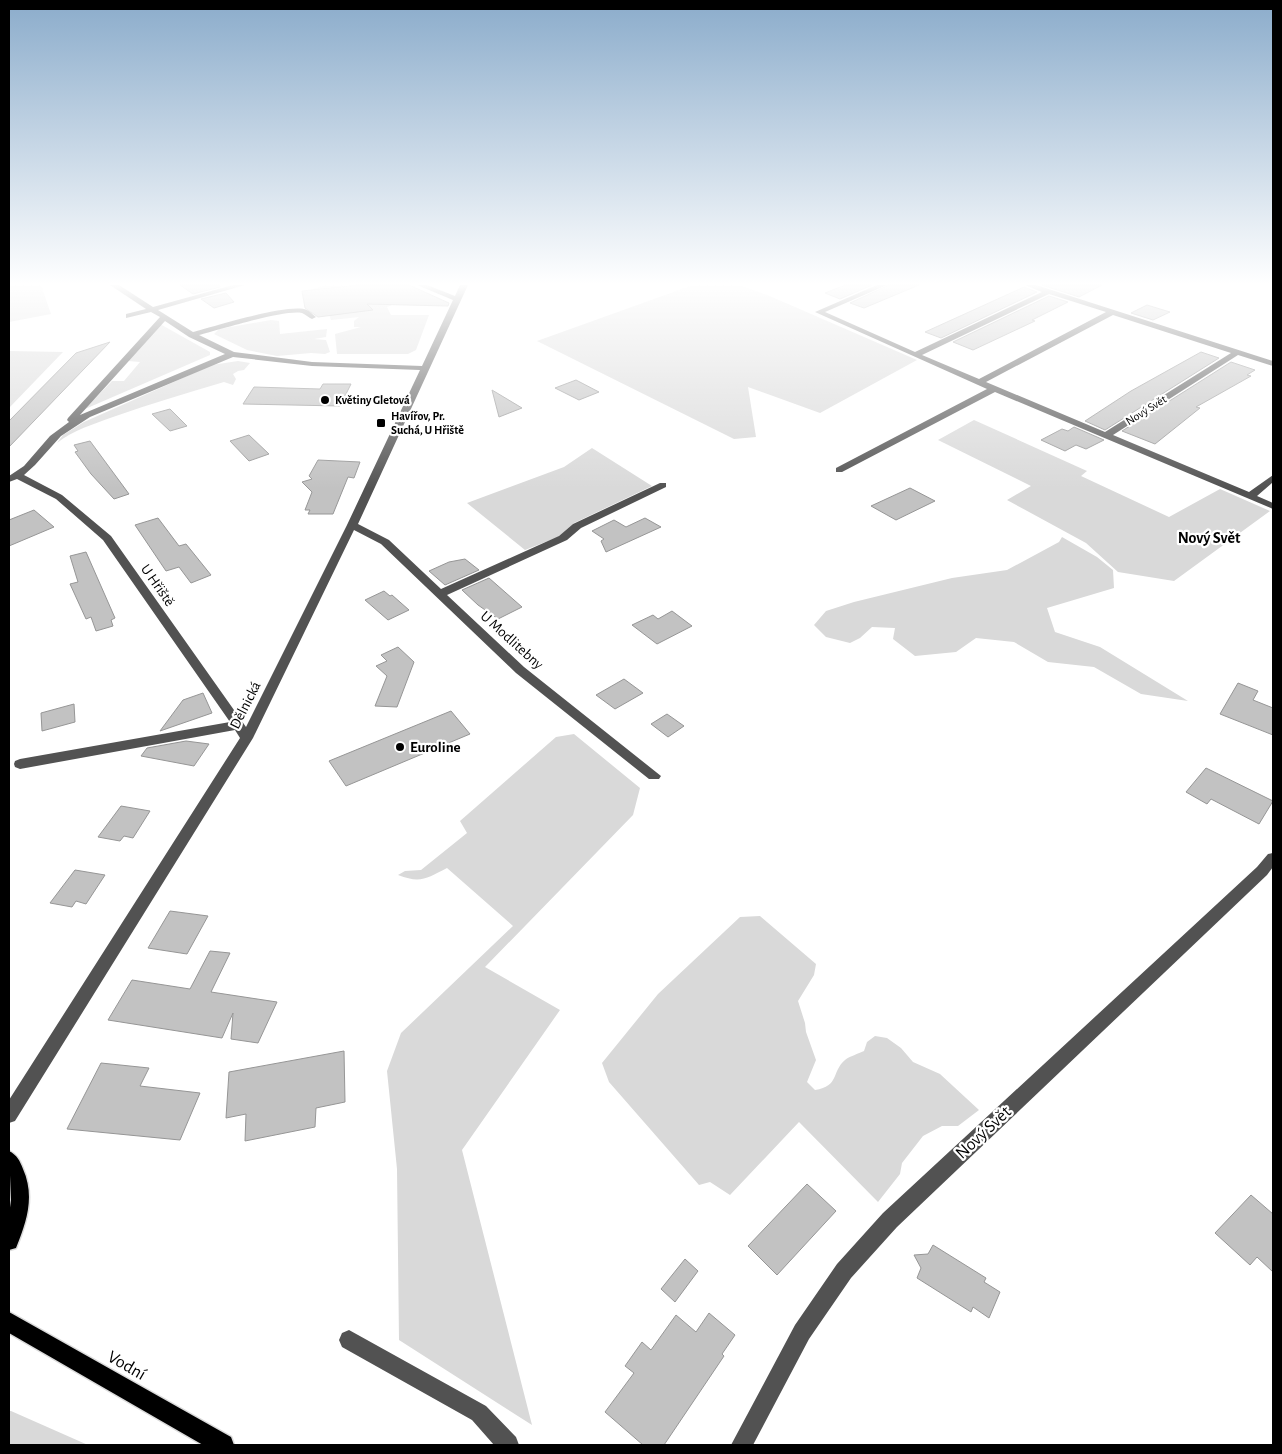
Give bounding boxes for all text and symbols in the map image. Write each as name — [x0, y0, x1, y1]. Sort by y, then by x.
street label: Nový Svět — [1124, 393, 1169, 428]
marker: Květiny Gletová — [319, 394, 331, 406]
place label: Květiny Gletová — [335, 394, 410, 407]
place label: Havířov, Pr. Suchá, U Hřiště — [391, 410, 464, 436]
marker: Havířov, Pr. Suchá, U Hřiště — [375, 417, 387, 429]
district label: Nový Svět — [1178, 530, 1241, 547]
street label: U Hřiště — [138, 562, 177, 609]
street label: U Modlitebny — [477, 608, 546, 673]
street label: Dělnická — [227, 679, 264, 731]
place label: Euroline — [410, 740, 461, 755]
marker: Euroline — [394, 741, 406, 753]
street label: Nový Svět — [953, 1103, 1015, 1163]
street label: Vodní — [104, 1348, 149, 1384]

